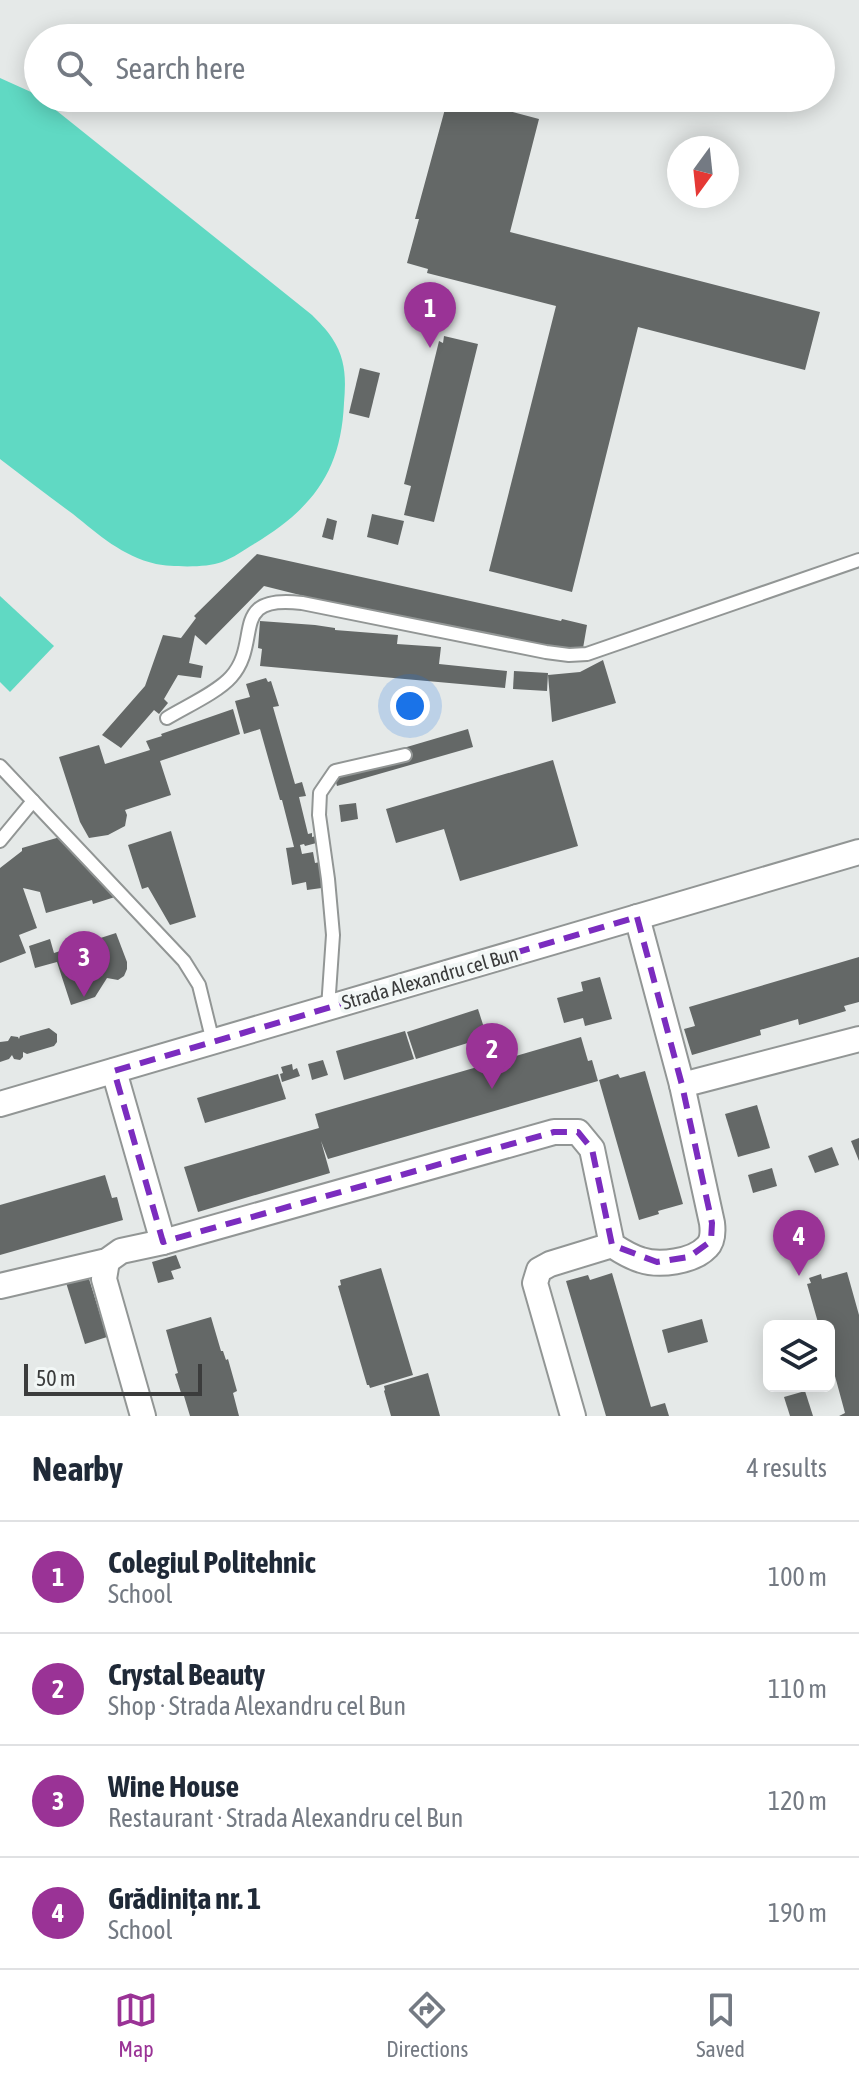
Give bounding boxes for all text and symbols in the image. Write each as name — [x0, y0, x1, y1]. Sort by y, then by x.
search box — [24, 24, 835, 112]
icon: search — [52, 46, 96, 90]
text: Search here — [116, 51, 245, 85]
north arrow — [667, 136, 739, 208]
pin: 1 — [404, 282, 456, 348]
your location — [390, 686, 430, 726]
pin: 3 — [58, 931, 110, 997]
street label: Strada Alexandru cel Bun — [339, 941, 521, 1014]
pin: 2 — [466, 1023, 518, 1089]
pin: 4 — [773, 1210, 825, 1276]
map controls — [763, 1320, 835, 1392]
button: layers — [763, 1320, 835, 1392]
scale bar — [24, 1360, 202, 1396]
text: 50 m — [36, 1365, 76, 1391]
text: Nearby — [32, 1449, 123, 1488]
text: 4 results — [746, 1453, 827, 1483]
text: Colegiul Politehnic — [108, 1545, 316, 1579]
text: 1 — [52, 1562, 64, 1592]
text: 100 m — [768, 1562, 827, 1592]
text: School — [108, 1579, 172, 1609]
text: Crystal Beauty — [108, 1657, 265, 1691]
text: 2 — [52, 1674, 64, 1704]
text: 110 m — [768, 1674, 827, 1704]
text: Shop · Strada Alexandru cel Bun — [108, 1691, 406, 1721]
text: Wine House — [108, 1769, 239, 1803]
text: 3 — [52, 1786, 64, 1816]
text: 120 m — [768, 1786, 827, 1816]
text: Restaurant · Strada Alexandru cel Bun — [108, 1803, 463, 1833]
text: Grădinița nr. 1 — [108, 1881, 261, 1915]
text: 4 — [52, 1898, 64, 1928]
text: 190 m — [768, 1898, 827, 1928]
text: School — [108, 1915, 172, 1945]
tab: Map — [114, 1988, 158, 2062]
tab: Directions — [386, 1988, 468, 2062]
tab: Saved — [696, 1988, 745, 2062]

